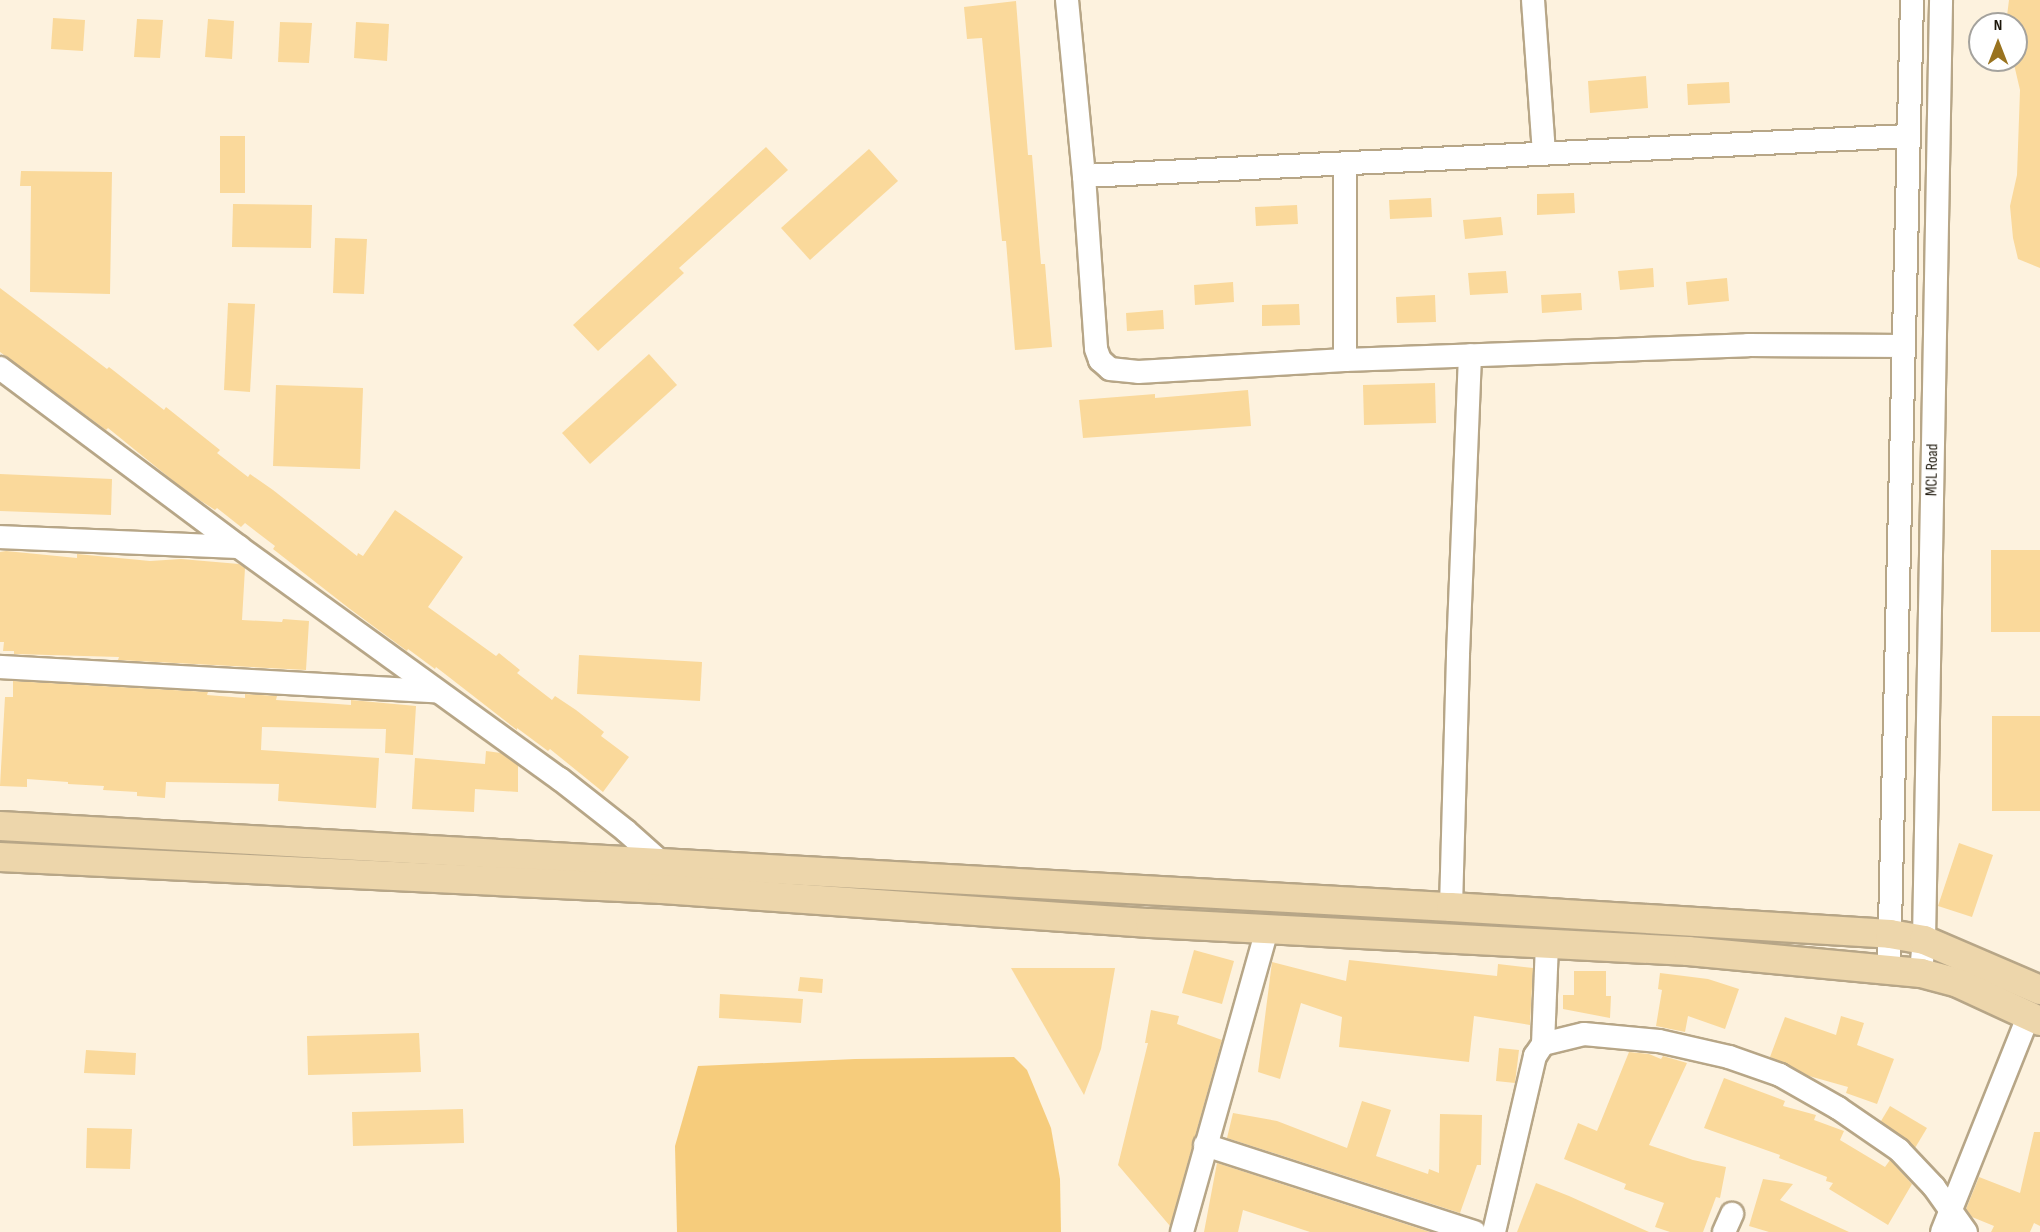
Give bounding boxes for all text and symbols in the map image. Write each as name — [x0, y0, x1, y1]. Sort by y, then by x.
north arrow — [1968, 12, 2028, 72]
text: N — [1994, 16, 2002, 35]
street label: MCL Road — [1923, 444, 1943, 496]

